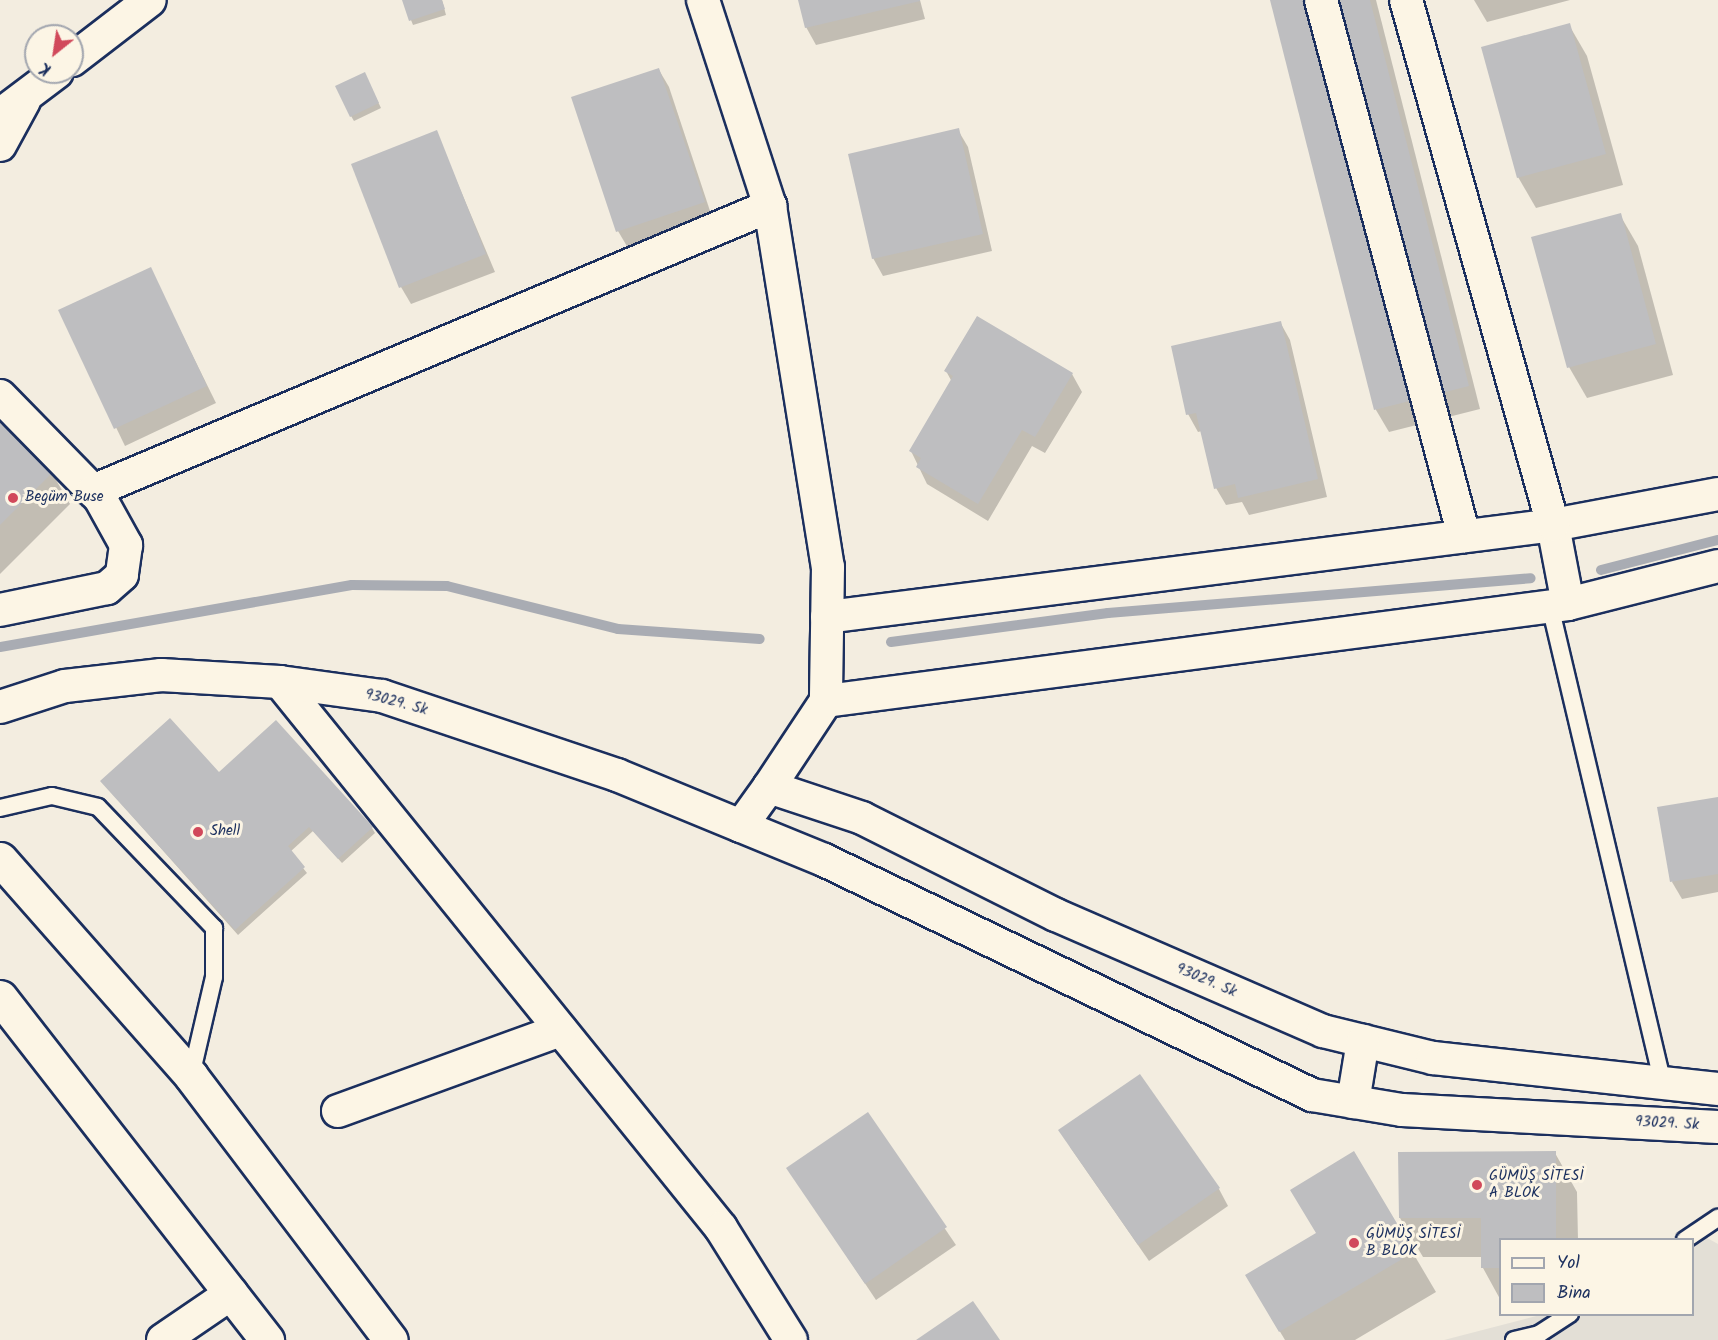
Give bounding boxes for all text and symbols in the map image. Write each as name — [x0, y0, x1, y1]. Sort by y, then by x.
north arrow — [24, 24, 84, 84]
text: K — [35, 55, 56, 82]
place label: Begüm Buse — [25, 489, 103, 507]
marker: Begüm Buse — [6, 491, 20, 505]
street label: 93029. Sk — [363, 686, 429, 720]
place label: Shell — [210, 823, 240, 841]
marker: Shell — [191, 825, 205, 839]
street label: 93029. Sk — [1173, 960, 1239, 1002]
street label: 93029. Sk — [1635, 1113, 1699, 1135]
place label: GÜMÜŞ SİTESİ A BLOK — [1489, 1167, 1584, 1202]
marker: GÜMÜŞ SİTESİ A BLOK — [1470, 1178, 1484, 1192]
place label: GÜMÜŞ SİTESİ B BLOK — [1366, 1225, 1461, 1260]
marker: GÜMÜŞ SİTESİ B BLOK — [1347, 1236, 1361, 1250]
legend — [1499, 1238, 1694, 1316]
text: Yol — [1557, 1249, 1580, 1278]
text: Bina — [1557, 1279, 1591, 1308]

